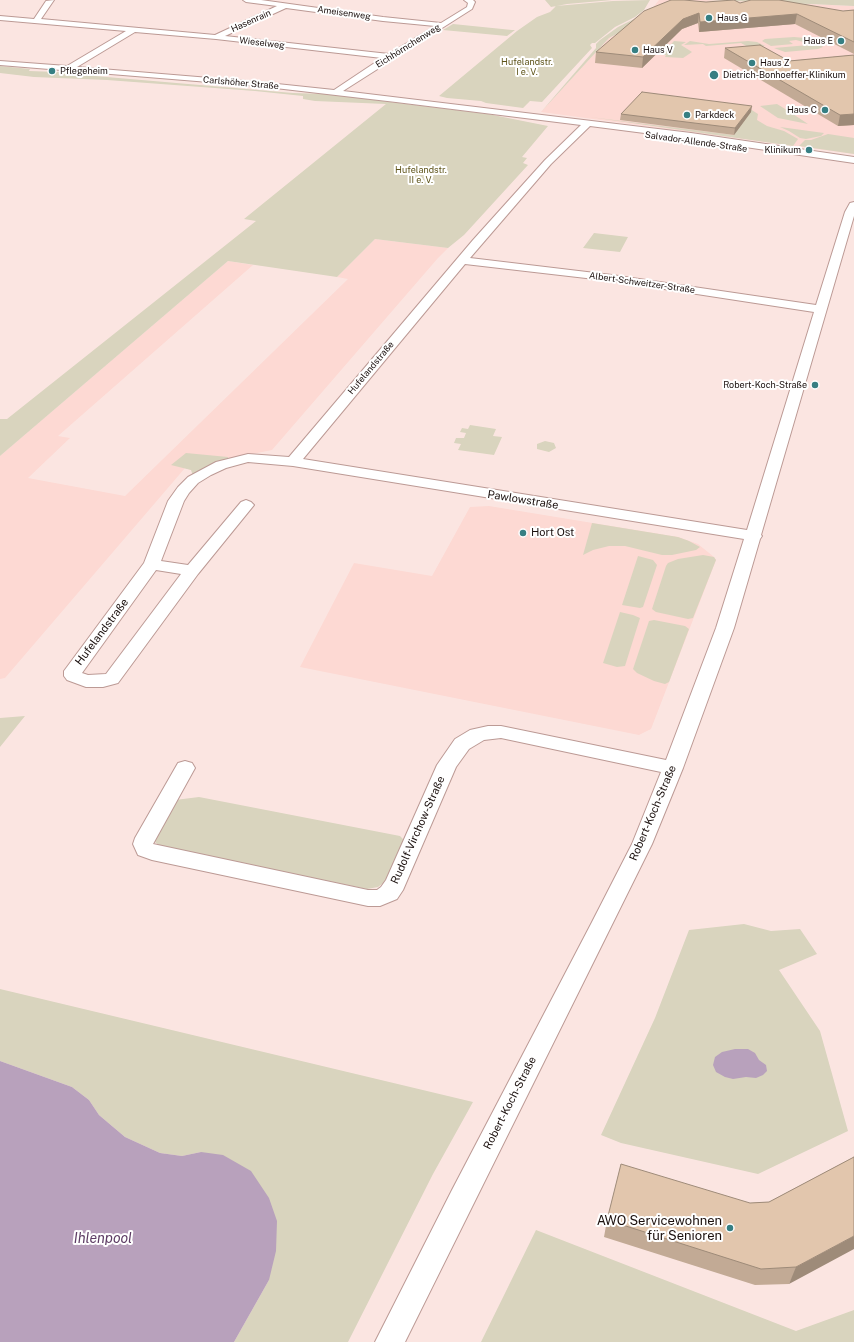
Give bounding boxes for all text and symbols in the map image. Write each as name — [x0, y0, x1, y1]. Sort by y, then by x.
street label: Ameisenweg — [317, 4, 371, 22]
street label: Hasenrain — [229, 7, 273, 35]
marker: Haus G — [704, 13, 714, 23]
place label: Haus G — [717, 13, 747, 23]
street label: Eichhörnchenweg — [374, 22, 442, 70]
street label: Wieselweg — [239, 35, 285, 51]
place label: Haus E — [804, 36, 833, 46]
marker: Haus E — [836, 36, 846, 46]
marker: Haus V — [630, 45, 640, 55]
place label: Haus V — [643, 45, 673, 55]
park label: Hufelandstr. I e. V. — [501, 57, 553, 78]
marker: Haus Z — [747, 58, 757, 68]
place label: Haus Z — [760, 58, 790, 68]
marker: Pflegeheim — [47, 66, 57, 76]
place label: Pflegeheim — [60, 66, 108, 76]
marker: Dietrich-Bonhoeffer-Klinikum — [708, 69, 720, 81]
place label: Dietrich-Bonhoeffer-Klinikum — [723, 70, 846, 80]
street label: Carlshöher Straße — [203, 74, 279, 92]
place label: Haus C — [787, 105, 817, 115]
marker: Haus C — [820, 105, 830, 115]
marker: Parkdeck — [682, 110, 692, 120]
place label: Parkdeck — [695, 110, 734, 120]
street label: Salvador-Allende-Straße — [644, 129, 748, 155]
place label: Klinikum — [764, 145, 801, 155]
marker: Klinikum — [804, 145, 814, 155]
park label: Hufelandstr. II e. V. — [395, 165, 447, 186]
street label: Albert-Schweitzer-Straße — [588, 270, 696, 296]
street label: Hufelandstraße — [346, 339, 396, 397]
place label: Robert-Koch-Straße — [723, 380, 807, 390]
marker: Robert-Koch-Straße — [810, 380, 820, 390]
street label: Pawlowstraße — [487, 488, 559, 512]
place label: Hort Ost — [531, 526, 574, 540]
marker: Hort Ost — [518, 528, 528, 538]
street label: Hufelandstraße — [73, 596, 131, 668]
street label: Robert-Koch-Straße — [627, 763, 679, 863]
street label: Rudolf-Virchow-Straße — [388, 774, 448, 886]
street label: Robert-Koch-Straße — [481, 1054, 539, 1152]
place label: AWO Servicewohnen für Senioren — [597, 1213, 722, 1244]
marker: AWO Servicewohnen für Senioren — [725, 1223, 735, 1233]
water label: Ihlenpool — [74, 1231, 132, 1247]

